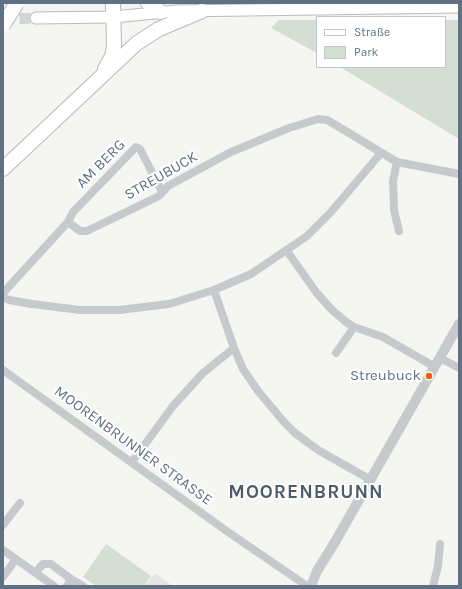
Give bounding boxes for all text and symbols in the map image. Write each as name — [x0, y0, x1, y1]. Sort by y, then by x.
legend — [316, 16, 446, 68]
text: Straße — [354, 25, 390, 39]
text: Park — [354, 45, 378, 59]
street label: AM BERG — [73, 136, 129, 192]
street label: STREUBUCK — [121, 148, 201, 204]
place label: Streubuck — [350, 367, 421, 385]
marker: Streubuck — [424, 371, 434, 381]
street label: MOORENBRUNNER STRASSE — [50, 383, 216, 509]
district label: MOORENBRUNN — [228, 482, 384, 504]

